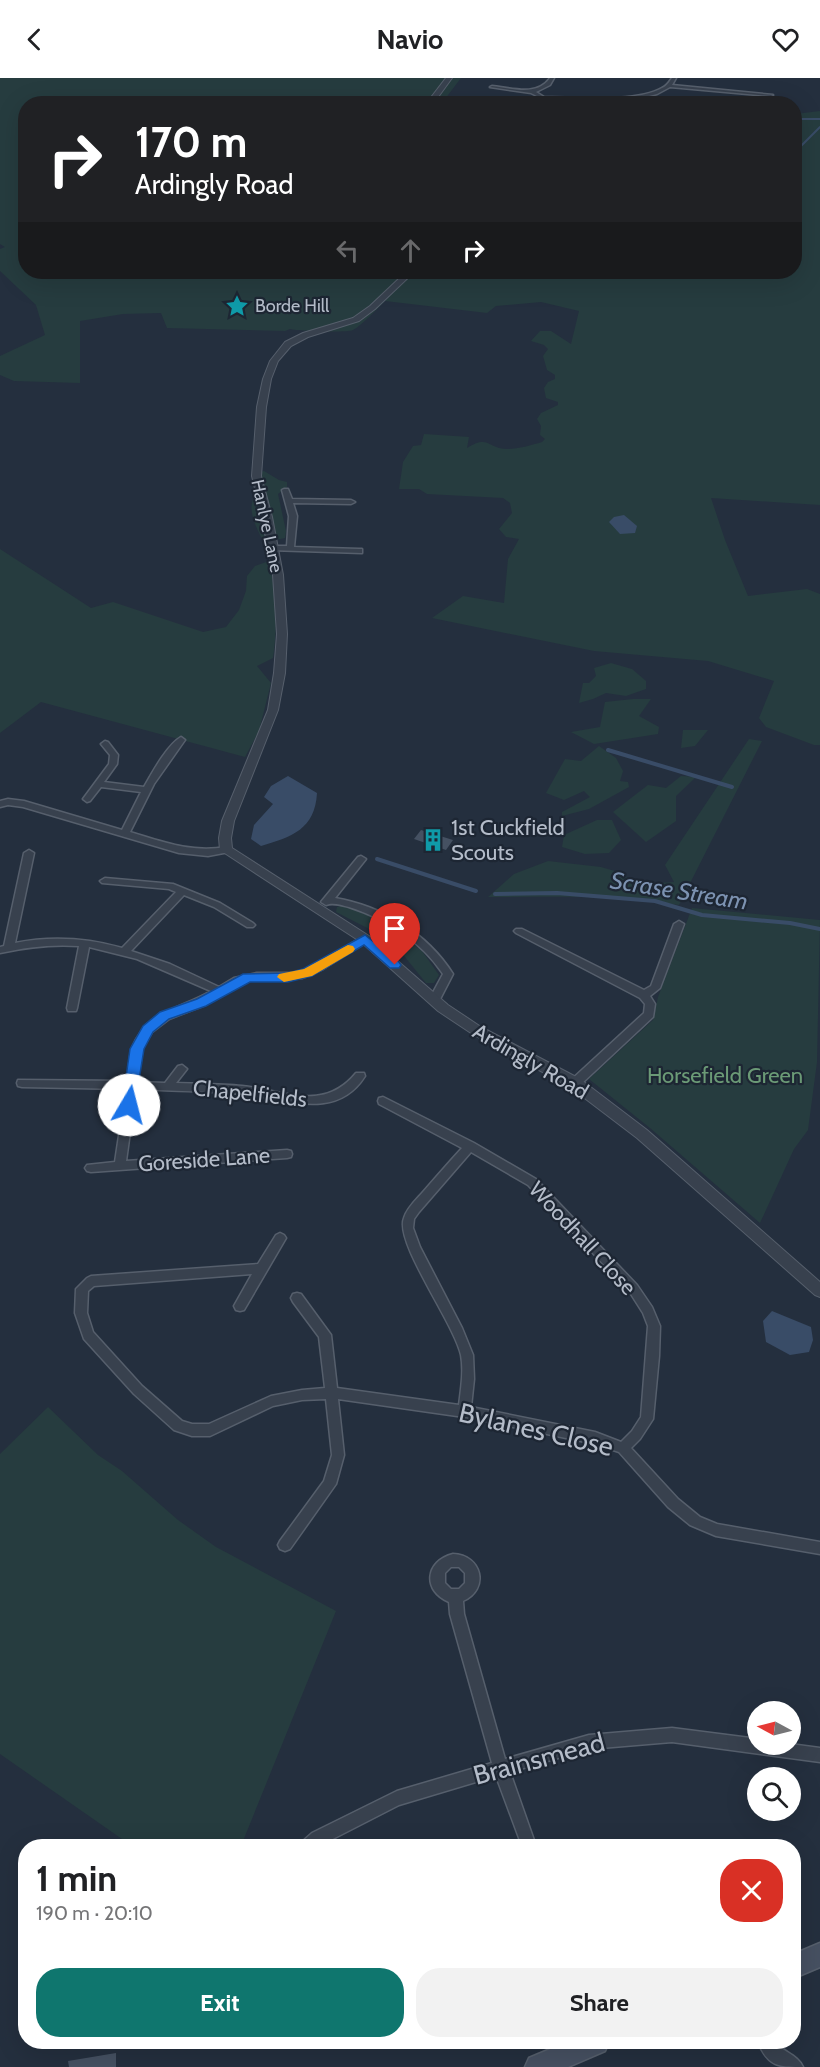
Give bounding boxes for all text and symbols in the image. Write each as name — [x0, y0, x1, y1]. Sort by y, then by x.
icon: back — [18, 23, 51, 56]
text: Navio — [376, 23, 444, 56]
icon: heart — [769, 23, 802, 56]
text: 170 m — [135, 116, 247, 168]
icon: right — [36, 120, 114, 198]
text: Ardingly Road — [135, 168, 294, 201]
icon: left — [331, 234, 364, 267]
icon: ahead — [394, 234, 427, 267]
icon: right — [457, 234, 490, 267]
place icon: Borde Hill — [224, 293, 250, 319]
place label: Borde Hill — [255, 295, 330, 317]
street label: Hanlye Lane — [246, 478, 288, 574]
place label: 1st Cuckfield Scouts — [451, 814, 565, 866]
building icon: 1st Cuckfield Scouts — [420, 827, 446, 853]
water label: Scrase Stream — [608, 865, 750, 916]
pin — [369, 903, 420, 965]
icon: arrive — [378, 912, 411, 945]
street label: Ardingly Road — [468, 1017, 593, 1105]
park label: Horsefield Green — [647, 1062, 803, 1089]
position arrow — [97, 1073, 161, 1137]
street label: Chapelfields — [192, 1074, 308, 1113]
street label: Goreside Lane — [137, 1141, 271, 1178]
street label: Woodhall Close — [523, 1176, 642, 1301]
street label: Bylanes Close — [456, 1396, 617, 1463]
north arrow — [747, 1701, 801, 1755]
map controls — [747, 1701, 801, 1821]
street label: Brainsmead — [470, 1725, 608, 1792]
button: search — [747, 1767, 801, 1821]
text: 1 min — [36, 1856, 117, 1900]
button: close — [720, 1859, 783, 1922]
text: 190 m · 20:10 — [36, 1901, 153, 1925]
button: Exit — [36, 1968, 404, 2037]
button: Share — [416, 1968, 783, 2037]

